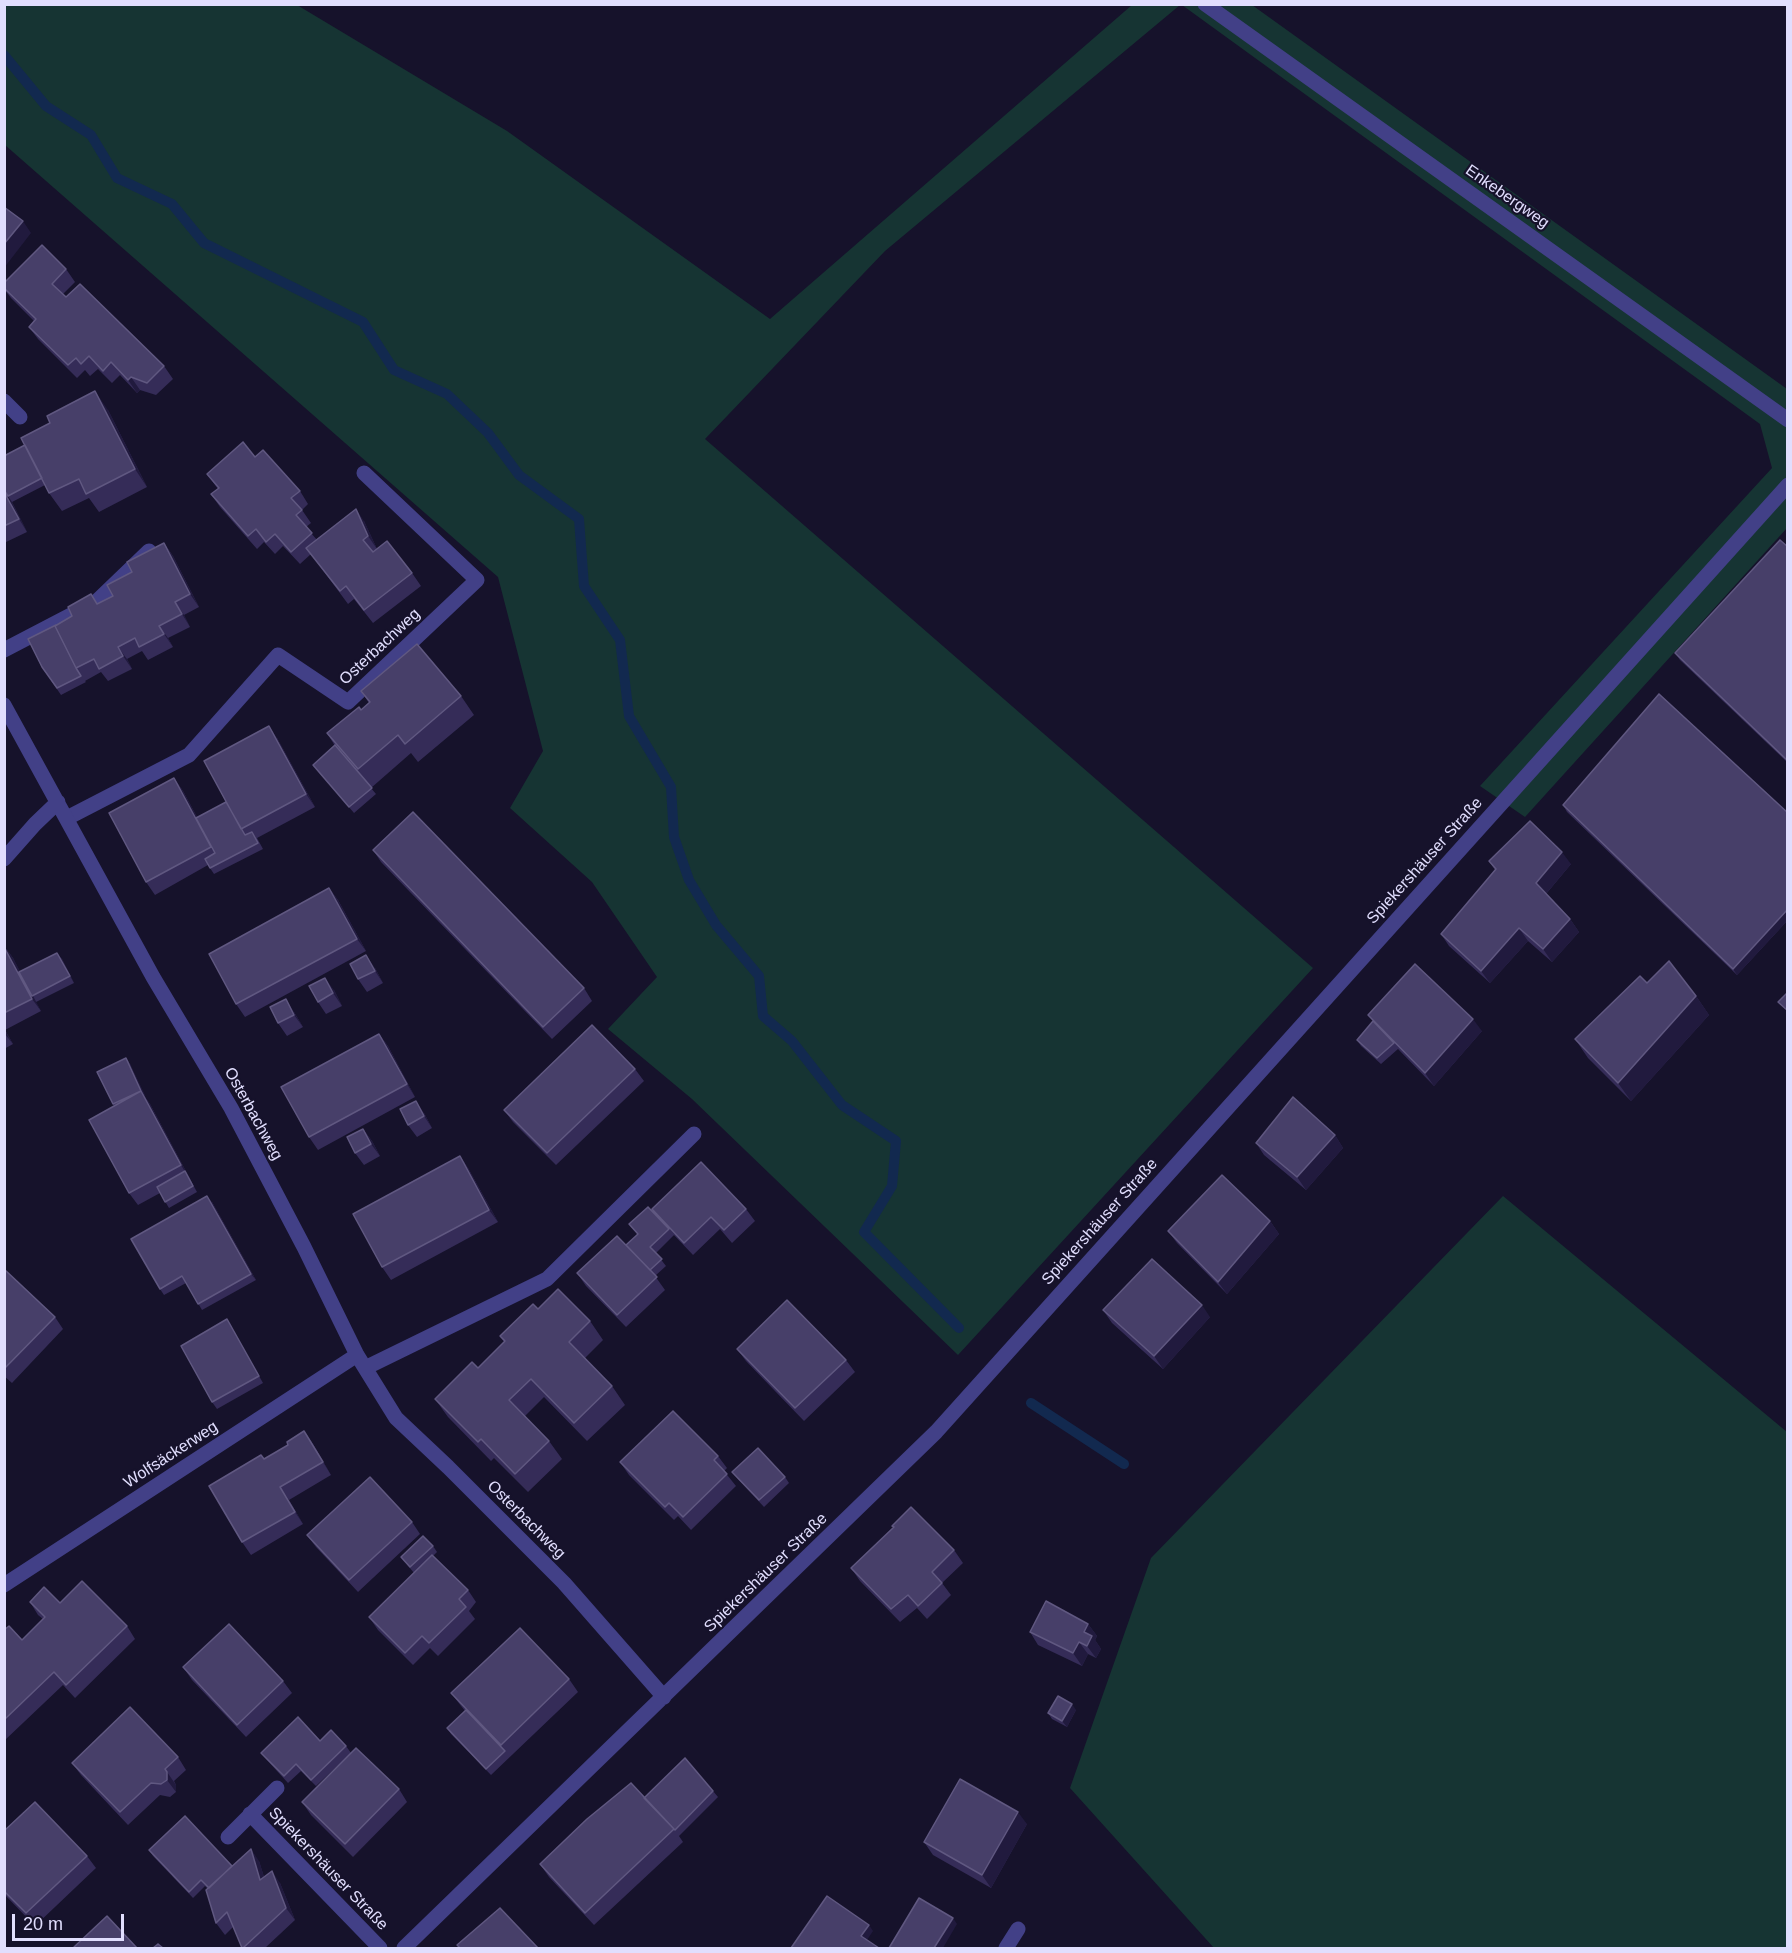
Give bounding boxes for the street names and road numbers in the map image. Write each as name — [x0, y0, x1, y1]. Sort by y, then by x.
street label: Enkebergweg — [1461, 161, 1553, 233]
street label: Osterbachweg — [336, 605, 424, 689]
street label: Spiekershäuser Straße — [1363, 794, 1487, 928]
street label: Osterbachweg — [220, 1064, 286, 1164]
street label: Spiekershäuser Straße — [1038, 1155, 1162, 1289]
street label: Wolfsäckerweg — [120, 1417, 222, 1493]
street label: Osterbachweg — [483, 1477, 569, 1563]
street label: Spiekershäuser Straße — [700, 1509, 832, 1637]
street label: Spiekershäuser Straße — [264, 1803, 392, 1935]

